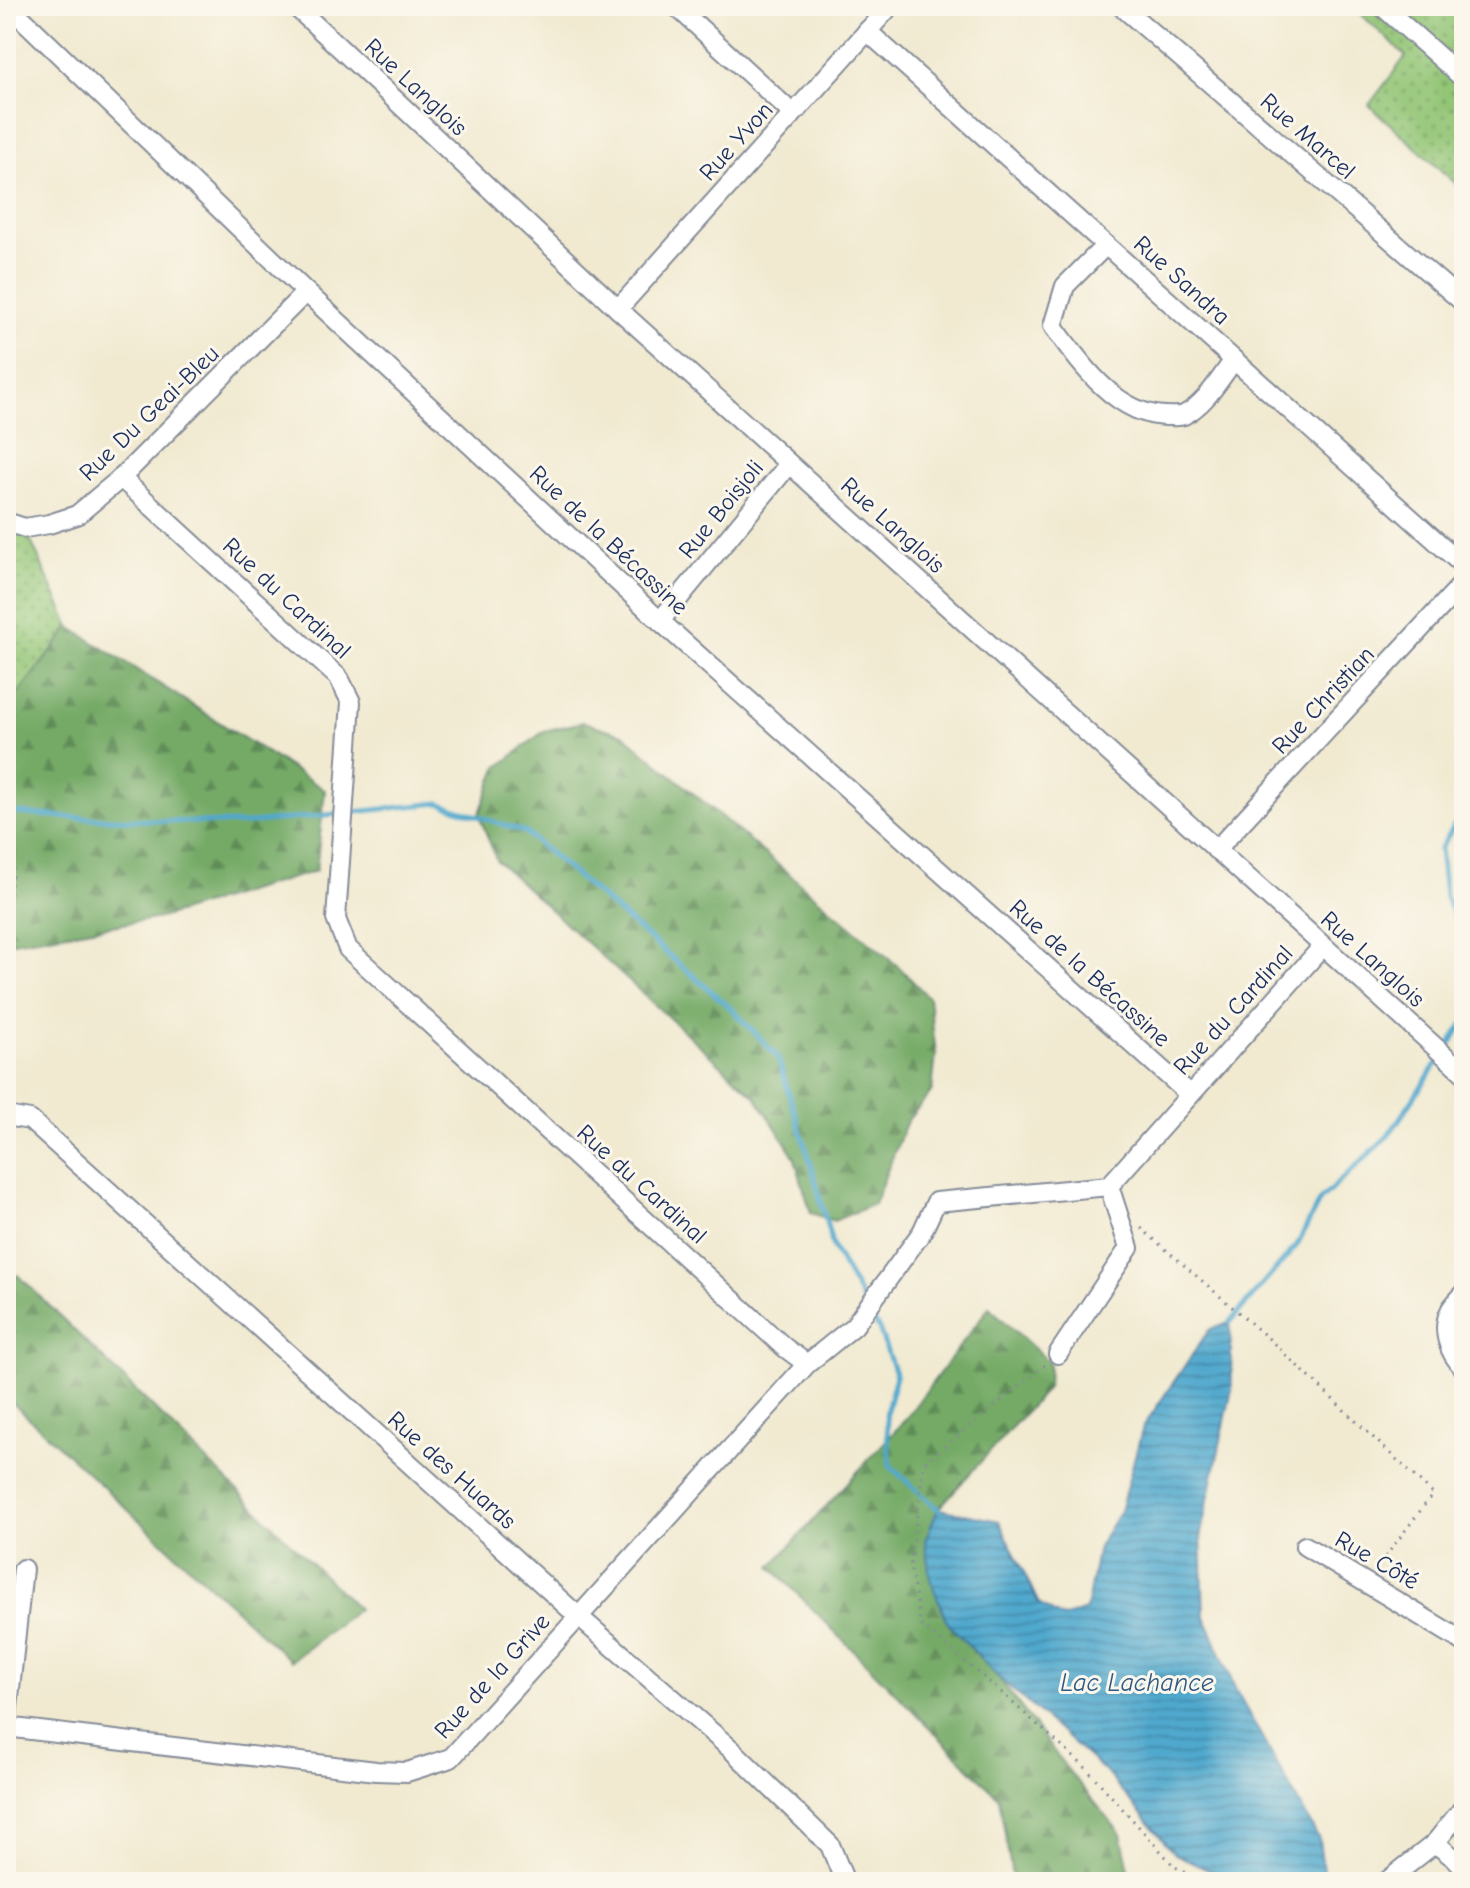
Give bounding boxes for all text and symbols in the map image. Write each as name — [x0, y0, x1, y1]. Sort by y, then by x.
street label: Rue Langlois — [359, 32, 473, 142]
street label: Rue Marcel — [1255, 87, 1361, 185]
street label: Rue Yvon — [693, 96, 779, 186]
street label: Rue Sandra — [1128, 230, 1236, 330]
street label: Rue Du Geai-Bleu — [73, 339, 225, 487]
street label: Rue Boisjoli — [673, 454, 769, 564]
street label: Rue de la Bécassine — [524, 459, 694, 621]
street label: Rue Langlois — [835, 471, 951, 579]
street label: Rue du Cardinal — [217, 532, 357, 664]
street label: Rue Christian — [1266, 640, 1380, 760]
street label: Rue de la Bécassine — [1004, 893, 1176, 1053]
street label: Rue Langlois — [1315, 905, 1431, 1013]
street label: Rue du Cardinal — [1168, 939, 1298, 1081]
street label: Rue du Cardinal — [571, 1119, 713, 1249]
street label: Rue des Huards — [382, 1405, 522, 1535]
street label: Rue Côté — [1330, 1525, 1424, 1595]
street label: Rue de la Grive — [428, 1608, 556, 1744]
water label: Lac Lachance — [1060, 1668, 1214, 1698]

